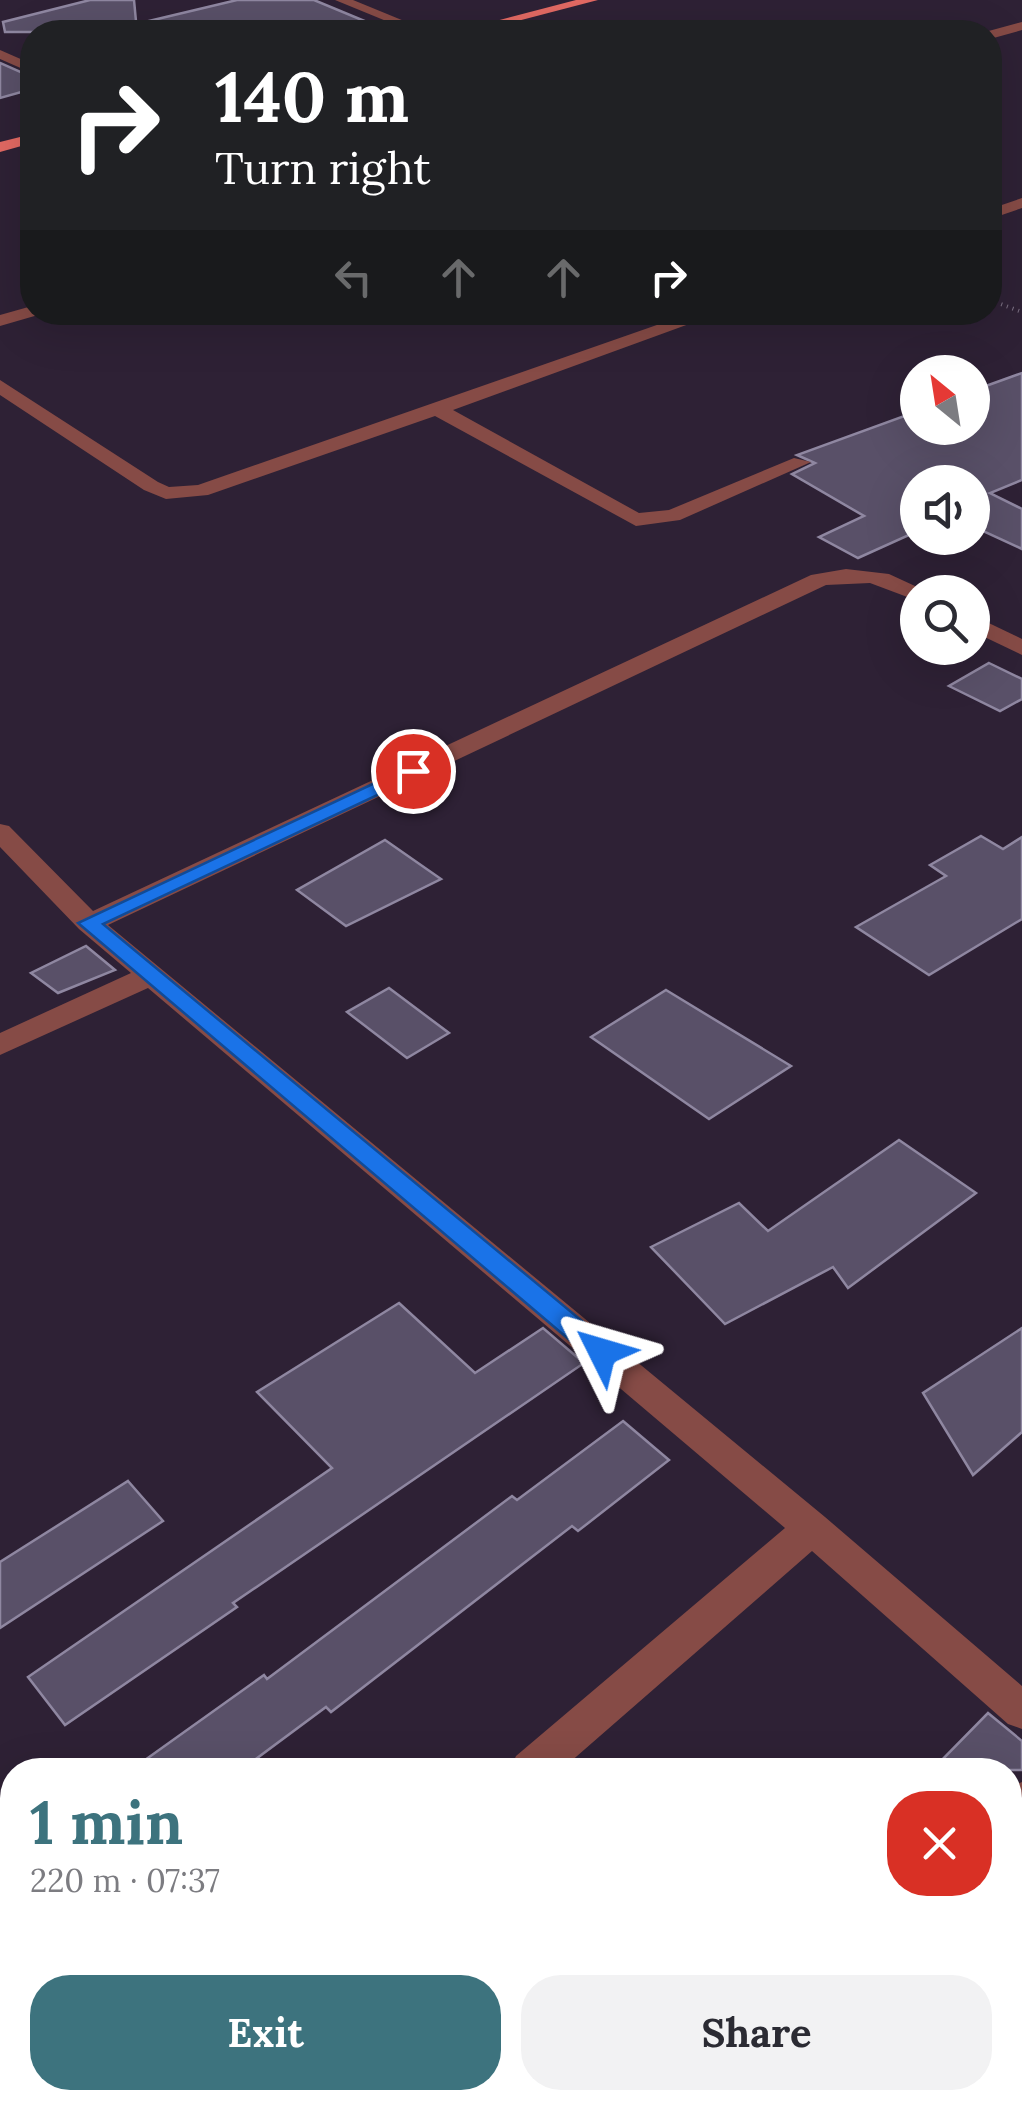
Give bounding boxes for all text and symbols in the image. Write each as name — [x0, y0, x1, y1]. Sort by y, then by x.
text: 140 m — [215, 52, 409, 141]
icon: right — [50, 60, 180, 190]
text: Turn right — [215, 139, 431, 196]
icon: left — [326, 250, 381, 305]
icon: ahead — [431, 250, 486, 305]
icon: ahead — [536, 250, 591, 305]
icon: right — [641, 250, 696, 305]
north arrow — [900, 355, 990, 445]
map controls — [900, 355, 990, 665]
button: sound — [900, 465, 990, 555]
button: search — [900, 575, 990, 665]
pin — [371, 729, 456, 814]
icon: arrive — [386, 744, 441, 799]
position arrow — [550, 1300, 654, 1404]
text: 1 min — [30, 1784, 183, 1860]
button: close — [887, 1791, 992, 1896]
text: 220 m · 07:37 — [30, 1860, 220, 1901]
button: Exit — [30, 1975, 501, 2090]
button: Share — [521, 1975, 992, 2090]

